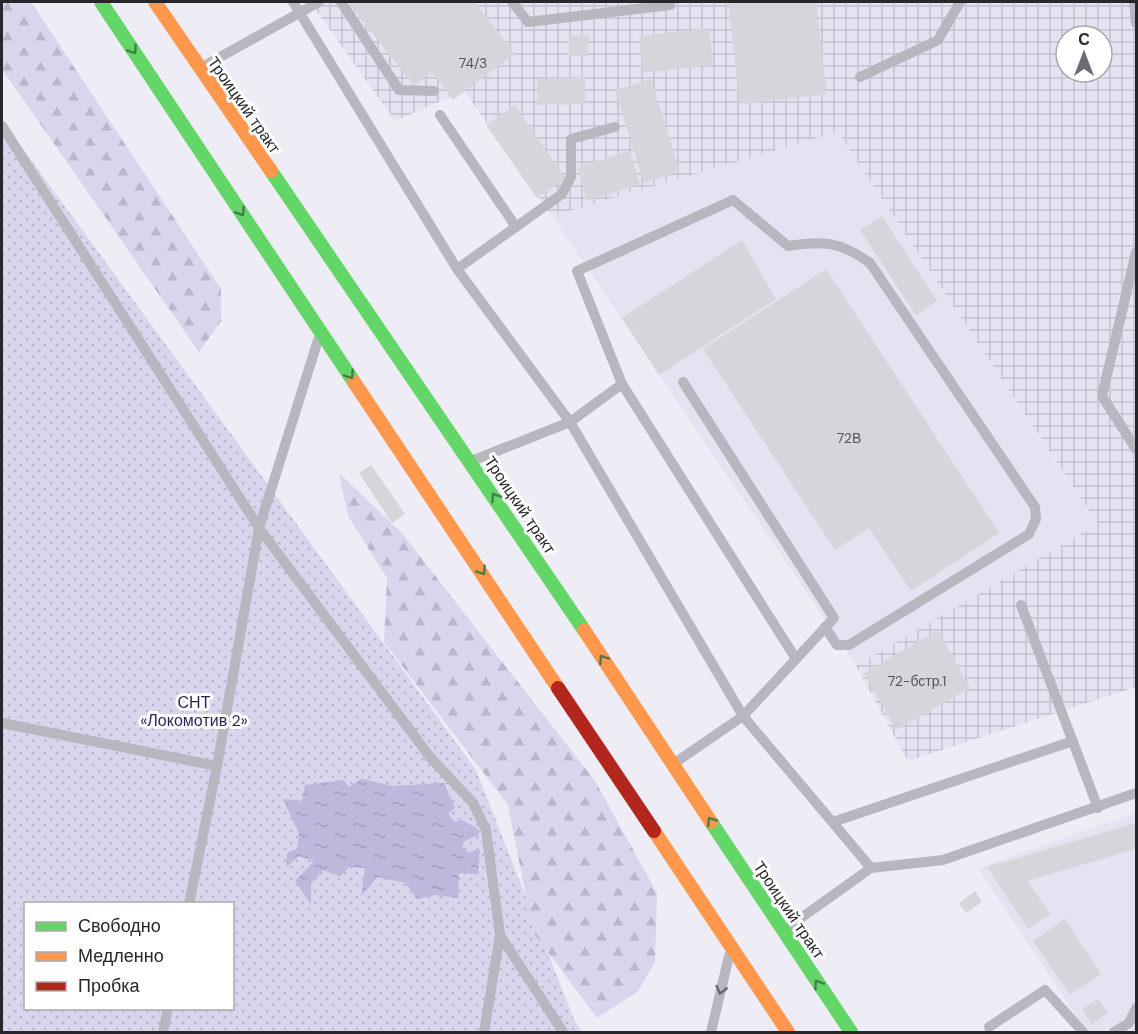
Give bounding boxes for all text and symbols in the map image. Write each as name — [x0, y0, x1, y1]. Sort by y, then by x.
north arrow — [1054, 24, 1114, 84]
text: С — [1078, 29, 1090, 50]
one-way arrow — [126, 43, 137, 54]
street label: Троицкий тракт — [203, 52, 286, 158]
house number: 74/3 — [459, 54, 487, 72]
one-way arrow — [234, 206, 245, 217]
one-way arrow — [343, 368, 354, 379]
house number: 72В — [837, 429, 861, 447]
street label: Троицкий тракт — [480, 452, 561, 558]
one-way arrow — [491, 492, 502, 503]
one-way arrow — [475, 565, 486, 576]
one-way arrow — [599, 654, 610, 665]
house number: 72-бстр.1 — [888, 672, 946, 690]
park label: СНТ «Локомотив 2» — [140, 692, 248, 731]
one-way arrow — [707, 817, 718, 828]
street label: Троицкий тракт — [749, 857, 830, 963]
legend — [24, 902, 234, 1010]
text: Свободно — [78, 914, 161, 938]
text: Медленно — [78, 944, 164, 968]
text: Пробка — [78, 974, 141, 998]
one-way arrow — [814, 980, 826, 990]
one-way arrow — [716, 985, 729, 995]

